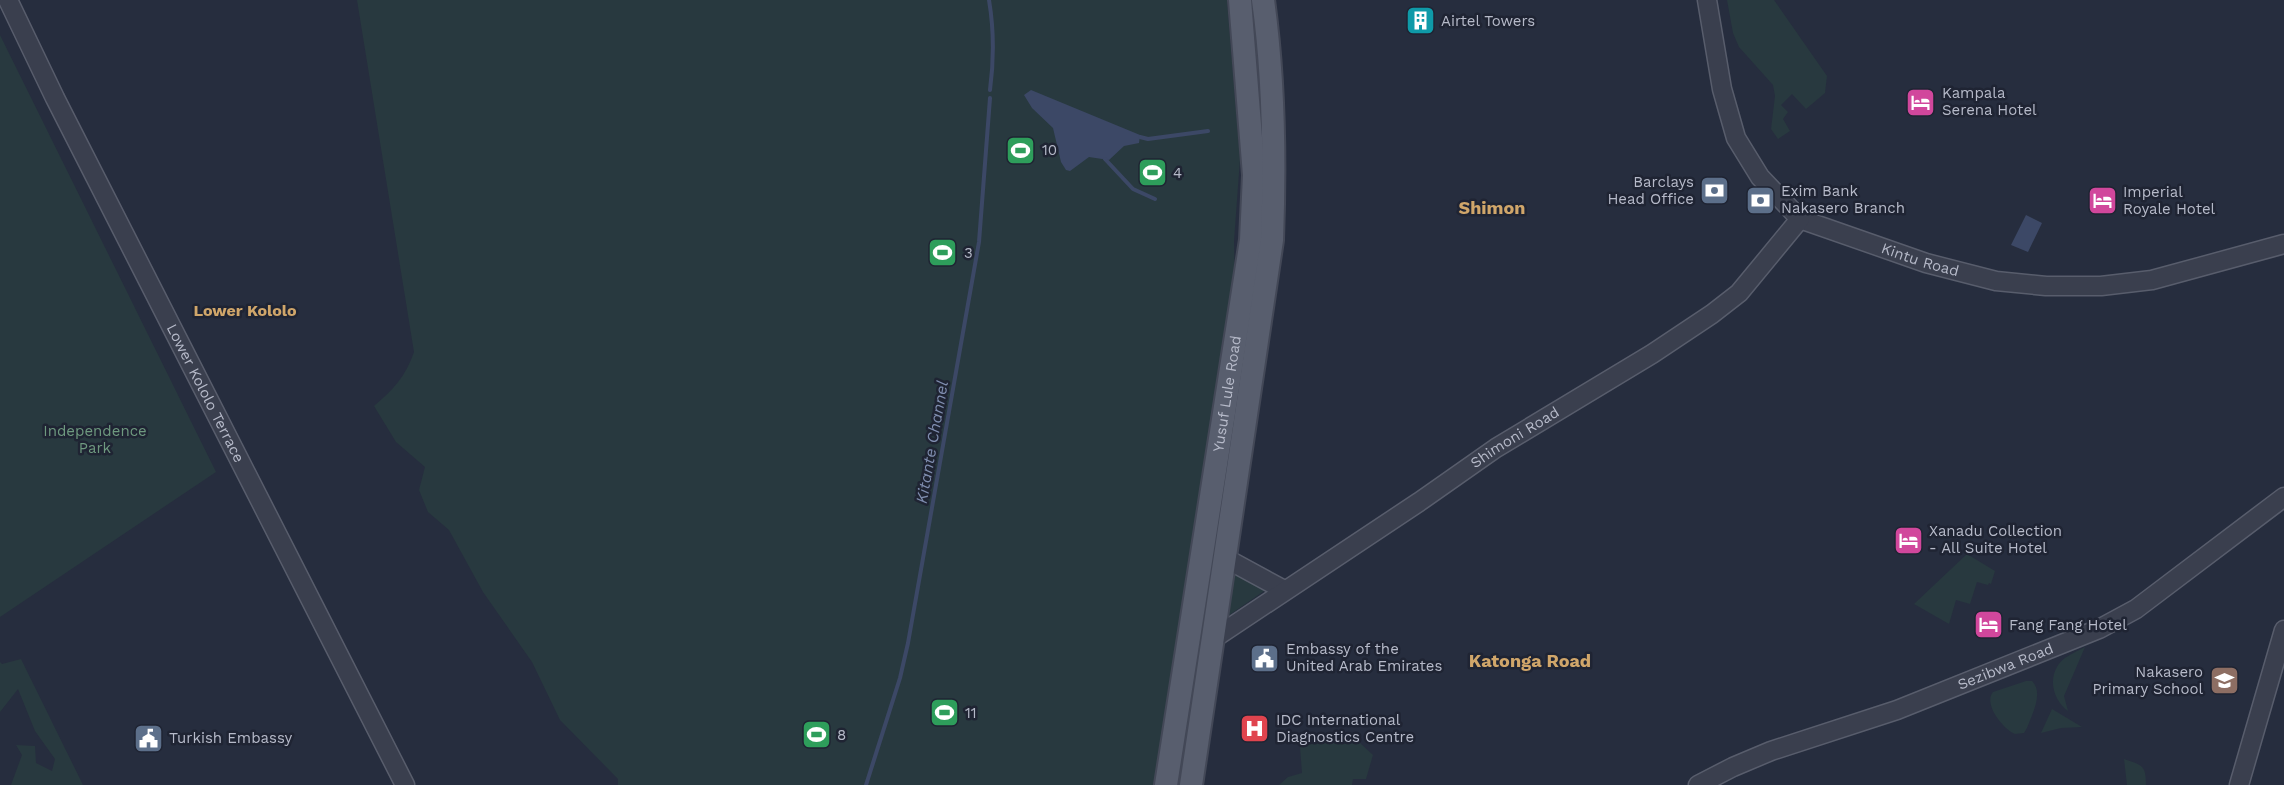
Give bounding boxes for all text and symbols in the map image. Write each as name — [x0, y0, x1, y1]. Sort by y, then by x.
building icon: Airtel Towers — [1404, 5, 1436, 37]
place label: Airtel Towers — [1441, 12, 1535, 30]
place label: Kampala Serena Hotel — [1942, 84, 2037, 119]
hotel icon: Kampala Serena Hotel — [1905, 86, 1937, 118]
sports icon: 10 — [1005, 134, 1037, 166]
place label: 10 — [1042, 141, 1057, 159]
sports icon: 4 — [1136, 157, 1168, 189]
place label: 4 — [1173, 164, 1182, 182]
place label: Barclays Head Office — [1607, 173, 1694, 208]
bank icon: Barclays Head Office — [1699, 175, 1731, 207]
place label: Exim Bank Nakasero Branch — [1781, 182, 1905, 217]
place label: Imperial Royale Hotel — [2123, 183, 2216, 218]
bank icon: Exim Bank Nakasero Branch — [1744, 184, 1776, 216]
hotel icon: Imperial Royale Hotel — [2086, 185, 2118, 217]
district label: Shimon — [1459, 197, 1525, 218]
sports icon: 3 — [927, 237, 959, 269]
street label: Kintu Road — [1879, 239, 1961, 280]
place label: 3 — [964, 244, 973, 262]
district label: Lower Kololo — [193, 301, 297, 320]
street label: Lower Kololo Terrace — [163, 321, 248, 466]
street label: Yusuf Lule Road — [1209, 334, 1245, 453]
water label: Kitante Channel — [912, 379, 952, 505]
street label: Shimoni Road — [1467, 403, 1562, 472]
park label: Independence Park — [43, 422, 147, 457]
place label: Xanadu Collection - All Suite Hotel — [1929, 522, 2062, 557]
hotel icon: Xanadu Collection - All Suite Hotel — [1892, 524, 1924, 556]
hotel icon: Fang Fang Hotel — [1972, 609, 2004, 641]
place label: Fang Fang Hotel — [2009, 616, 2127, 634]
street label: Sezibwa Road — [1955, 639, 2056, 694]
place label: Embassy of the United Arab Emirates — [1286, 640, 1442, 675]
public building icon: Embassy of the United Arab Emirates — [1249, 642, 1281, 674]
district label: Katonga Road — [1469, 650, 1591, 671]
place label: Nakasero Primary School — [2092, 663, 2203, 698]
school or university icon: Nakasero Primary School — [2208, 665, 2240, 697]
sports icon: 11 — [928, 697, 960, 729]
place label: 11 — [965, 704, 977, 722]
place label: IDC International Diagnostics Centre — [1276, 711, 1414, 746]
hospital icon: IDC International Diagnostics Centre — [1239, 713, 1271, 745]
sports icon: 8 — [800, 719, 832, 751]
public building icon: Turkish Embassy — [132, 722, 164, 754]
place label: 8 — [837, 726, 846, 744]
place label: Turkish Embassy — [169, 729, 292, 747]

